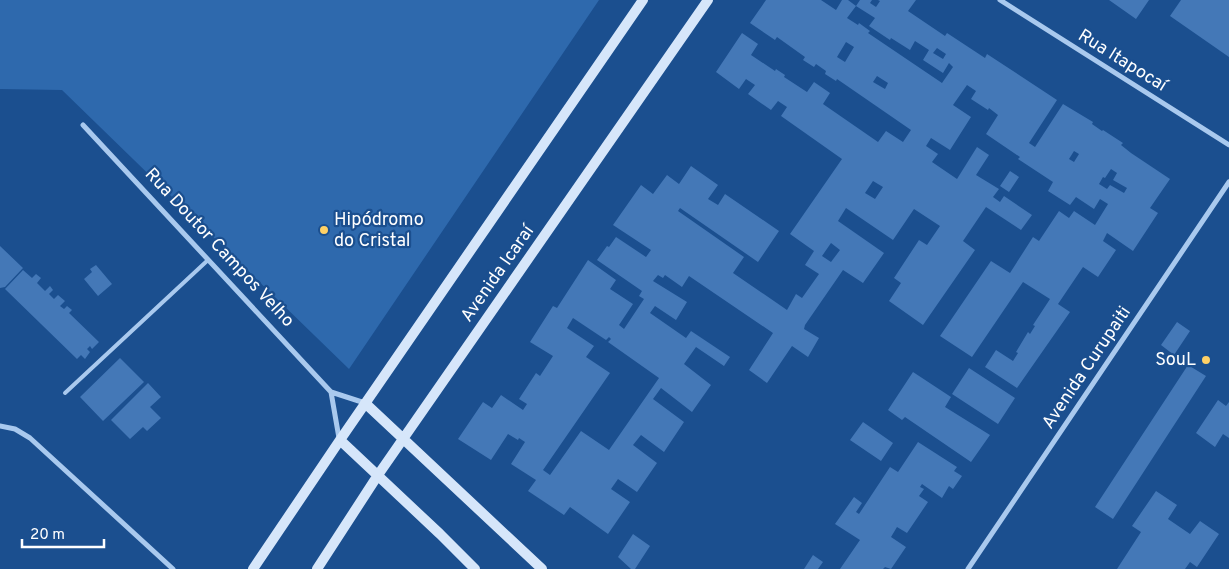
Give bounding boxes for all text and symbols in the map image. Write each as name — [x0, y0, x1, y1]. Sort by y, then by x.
street label: Rua Itapocaí — [1073, 25, 1172, 98]
street label: Rua Doutor Campos Velho — [139, 163, 299, 333]
place label: Hipódromo do Cristal — [334, 209, 424, 253]
street label: Avenida Icaraí — [456, 220, 541, 327]
marker: Hipódromo do Cristal — [318, 224, 330, 236]
street label: Avenida Curupaiti — [1037, 302, 1137, 434]
place label: SouL — [1155, 349, 1196, 372]
marker: SouL — [1200, 354, 1212, 366]
scale bar — [22, 516, 105, 548]
text: 20 m — [30, 526, 65, 545]

